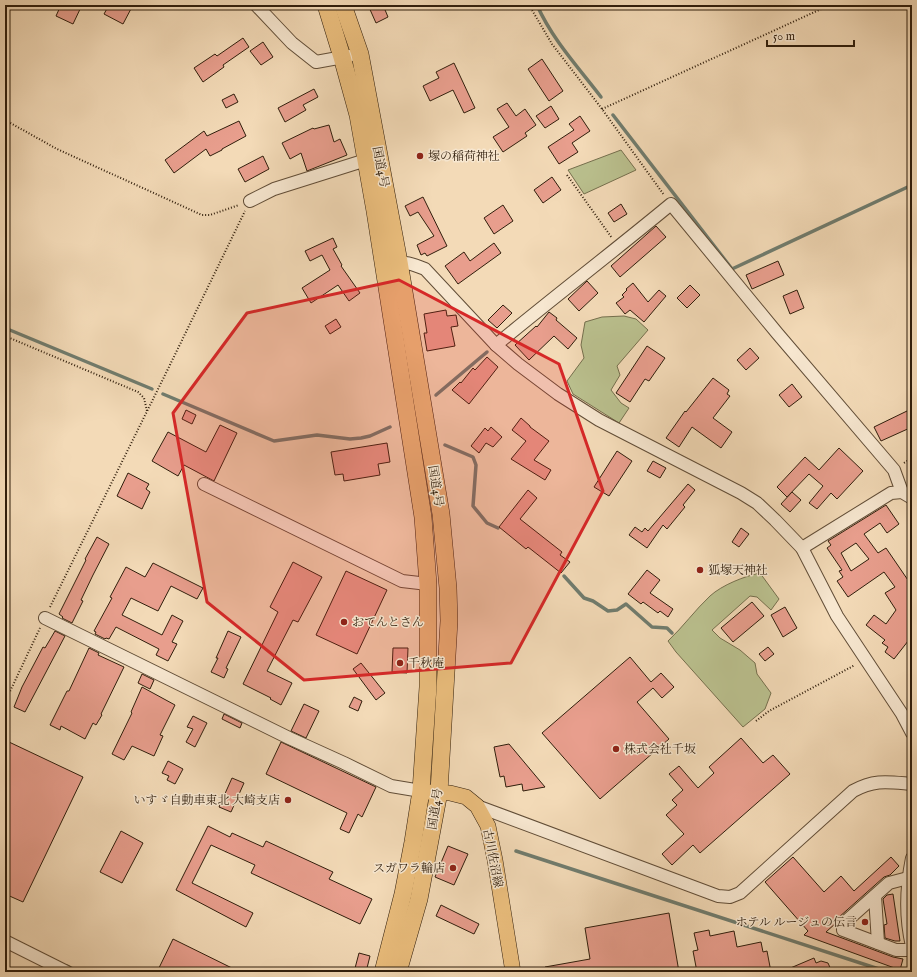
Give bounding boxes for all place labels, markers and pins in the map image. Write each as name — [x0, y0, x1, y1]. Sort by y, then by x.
place label: 塚の稲荷神社 — [428, 149, 500, 164]
marker: 塚の稲荷神社 — [415, 151, 425, 161]
place label: 狐塚天神社 — [708, 563, 768, 578]
marker: 狐塚天神社 — [695, 565, 705, 575]
place label: おてんとさん — [352, 615, 424, 630]
marker: おてんとさん — [339, 617, 349, 627]
place label: 千秋庵 — [408, 656, 444, 671]
marker: 千秋庵 — [395, 658, 405, 668]
place label: 株式会社千坂 — [624, 742, 696, 757]
marker: 株式会社千坂 — [611, 744, 621, 754]
place label: いすゞ自動車東北 大崎支店 — [133, 793, 280, 808]
marker: いすゞ自動車東北 大崎支店 — [283, 795, 293, 805]
place label: スガワラ輪店 — [373, 861, 445, 876]
marker: スガワラ輪店 — [448, 863, 458, 873]
place label: ホテル ルージュの伝言 — [735, 915, 857, 930]
marker: ホテル ルージュの伝言 — [860, 917, 870, 927]

